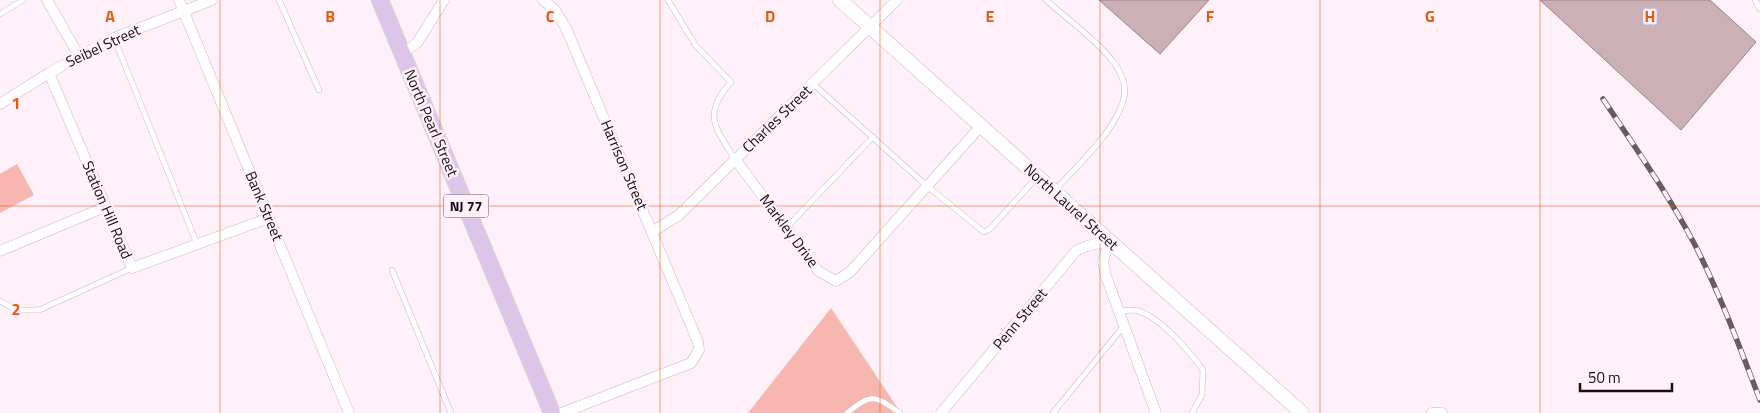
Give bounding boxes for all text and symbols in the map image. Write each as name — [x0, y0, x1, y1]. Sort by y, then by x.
text: A — [105, 4, 115, 28]
text: B — [325, 4, 335, 28]
text: C — [546, 4, 555, 28]
text: D — [765, 4, 775, 28]
text: E — [986, 4, 995, 28]
text: F — [1206, 4, 1215, 28]
text: G — [1425, 4, 1435, 28]
text: H — [1645, 4, 1655, 28]
street label: Seibel Street — [62, 18, 145, 73]
street label: North Pearl Street — [399, 66, 465, 181]
street label: Charles Street — [737, 79, 817, 158]
text: 1 — [12, 91, 20, 115]
street label: Harrison Street — [595, 116, 654, 214]
street label: Station Hill Road — [76, 157, 139, 262]
street label: North Laurel Street — [1019, 158, 1124, 256]
street label: Bank Street — [239, 167, 290, 245]
street label: Markley Drive — [754, 189, 825, 272]
road number: NJ 77 — [444, 195, 488, 218]
street label: Penn Street — [987, 282, 1053, 355]
text: 2 — [12, 297, 20, 321]
scale bar — [1580, 360, 1672, 392]
text: 50 m — [1588, 366, 1621, 389]

